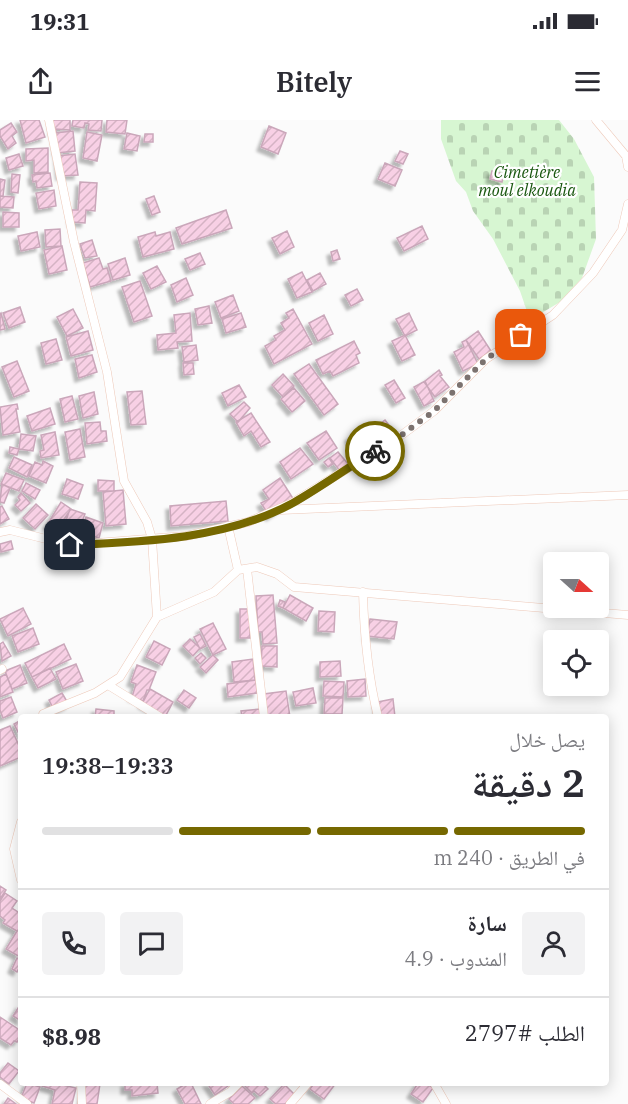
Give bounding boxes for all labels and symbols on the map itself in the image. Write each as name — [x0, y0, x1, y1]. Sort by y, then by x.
park label: Cimetière moul elkoudia — [478, 162, 576, 200]
pin — [495, 309, 546, 360]
courier — [345, 421, 405, 481]
pin — [44, 519, 95, 570]
north arrow — [543, 552, 609, 618]

